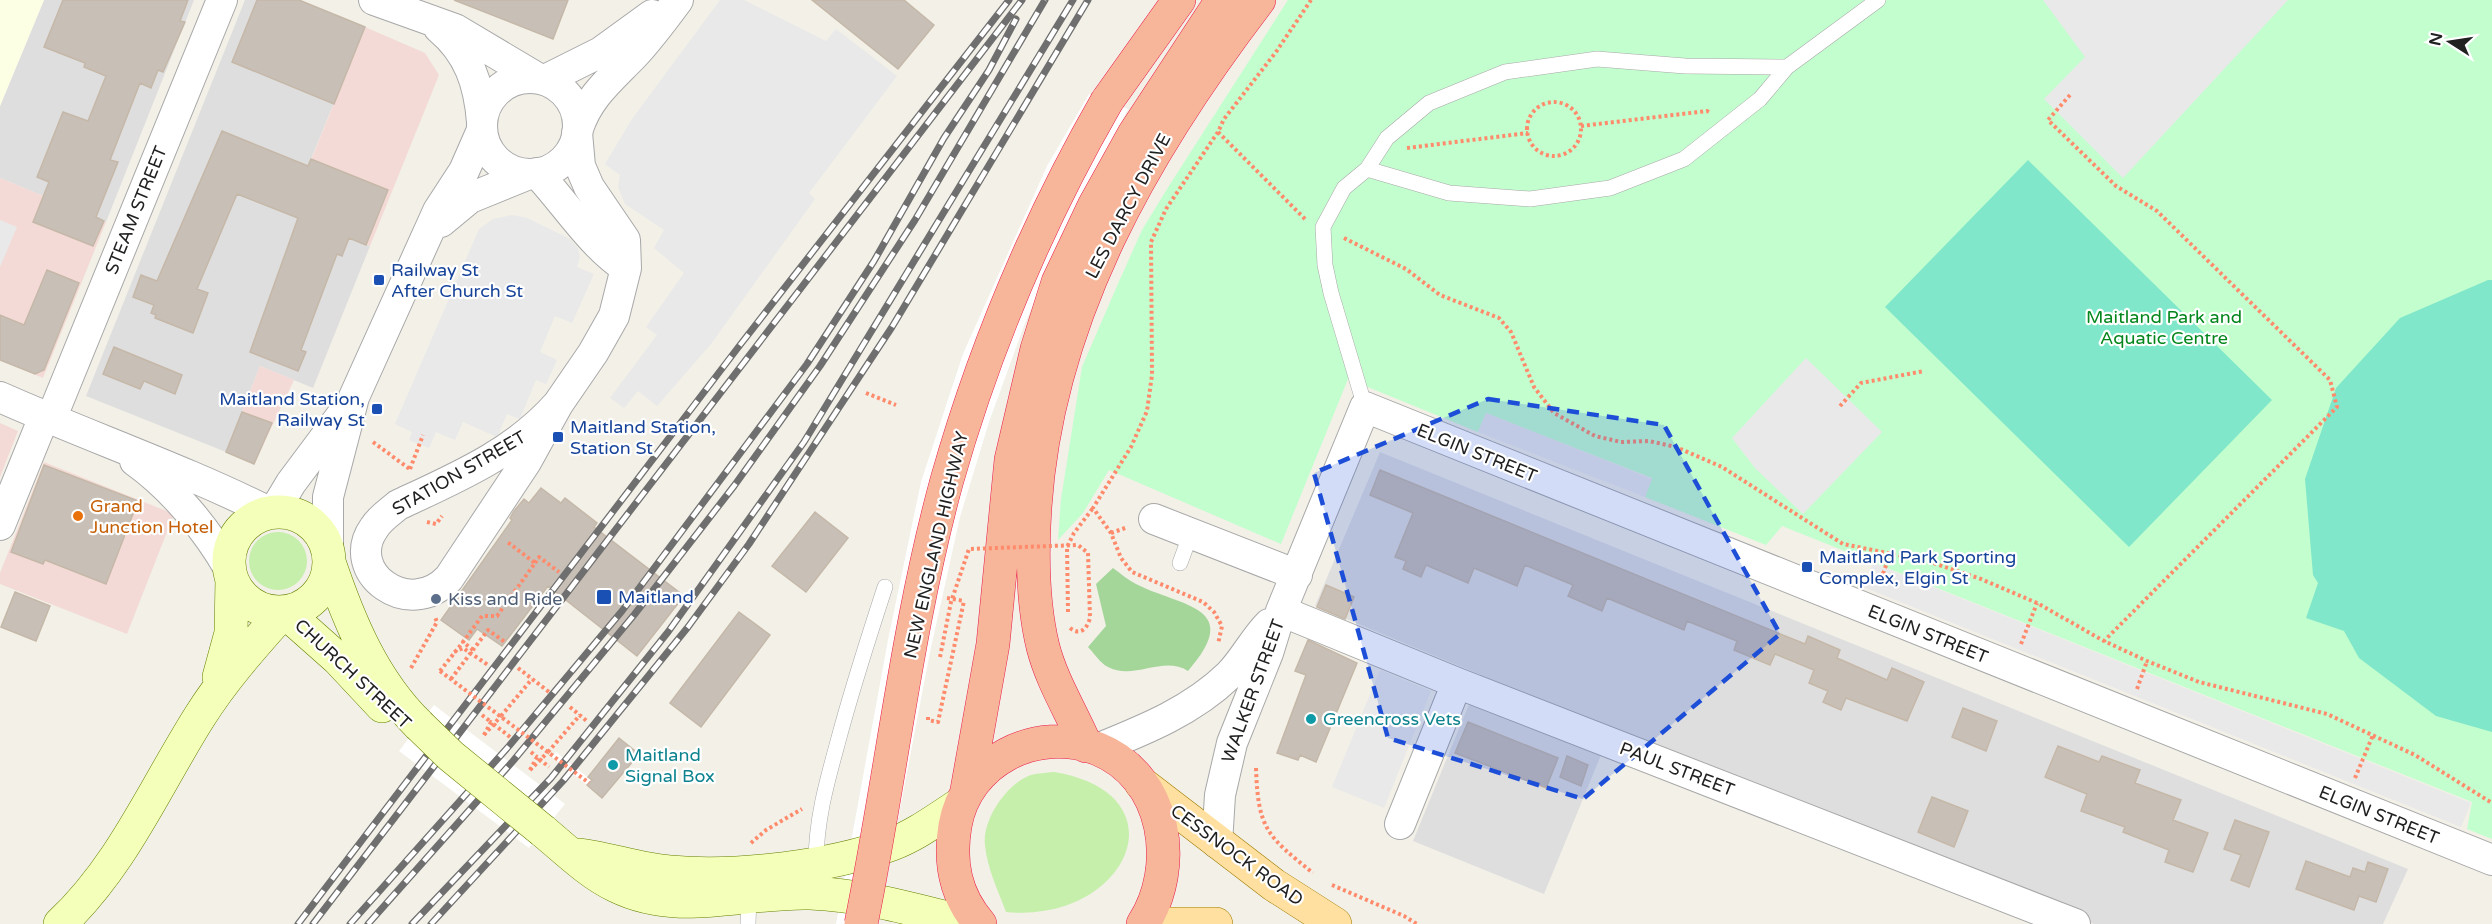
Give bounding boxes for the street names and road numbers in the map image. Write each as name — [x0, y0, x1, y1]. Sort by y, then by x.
street label: LES DARCY DRIVE — [1080, 130, 1176, 282]
street label: STEAM STREET — [100, 143, 172, 277]
street label: ELGIN STREET — [1414, 419, 1540, 487]
street label: STATION STREET — [388, 426, 530, 520]
street label: NEW ENGLAND HIGHWAY — [899, 429, 973, 661]
street label: ELGIN STREET — [1865, 600, 1991, 668]
street label: CHURCH STREET — [290, 614, 416, 734]
street label: WALKER STREET — [1217, 616, 1289, 766]
street label: PAUL STREET — [1616, 737, 1738, 801]
street label: ELGIN STREET — [2316, 781, 2442, 849]
street label: CESSNOCK ROAD — [1166, 799, 1308, 911]

